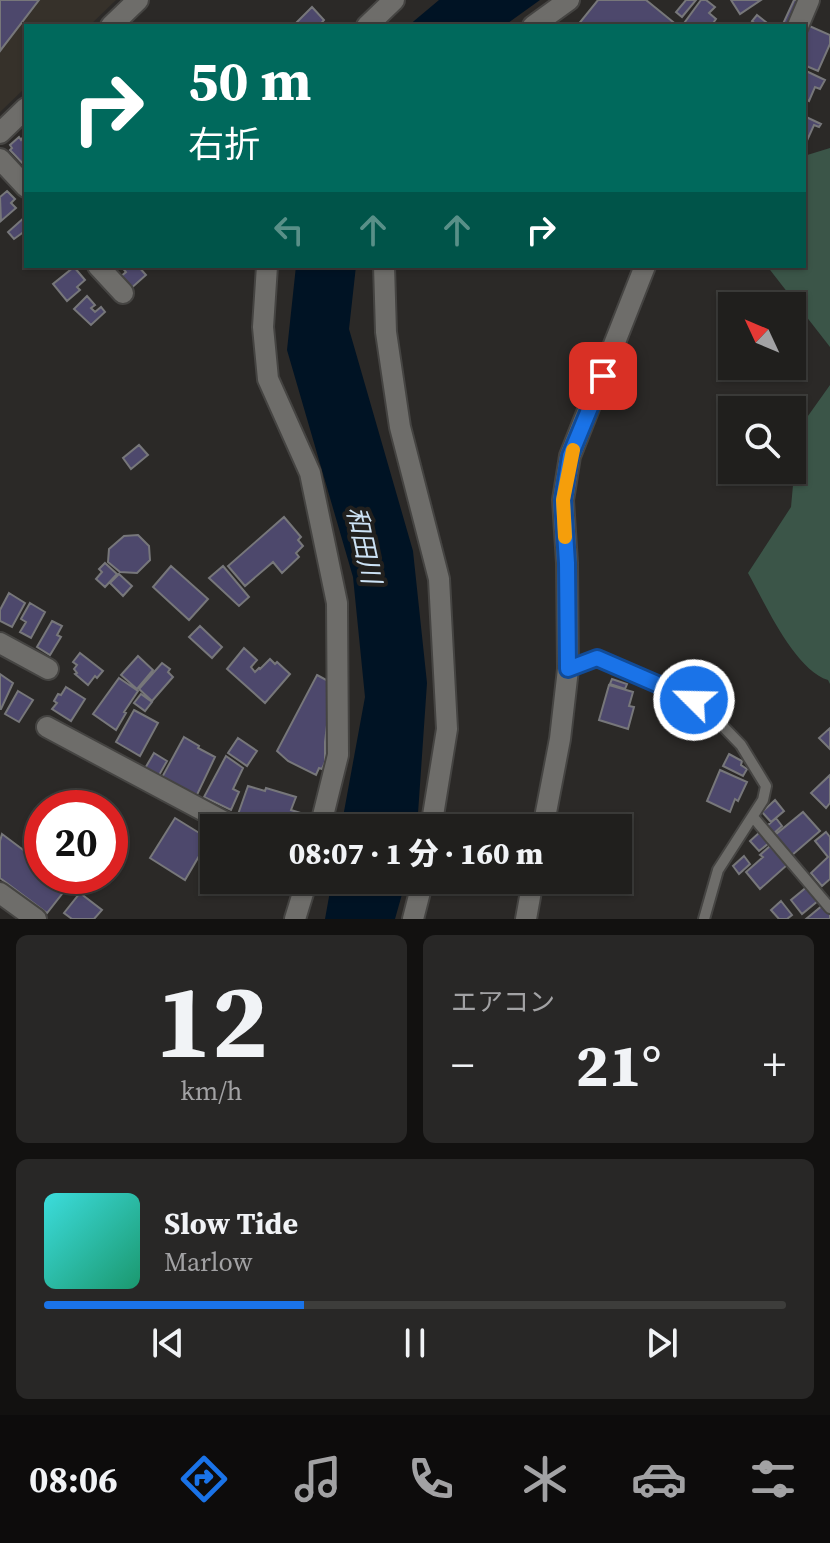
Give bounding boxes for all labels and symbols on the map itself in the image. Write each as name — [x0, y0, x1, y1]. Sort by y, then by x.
north arrow — [718, 292, 806, 380]
pin — [569, 342, 637, 410]
water label: 和田川 — [338, 503, 390, 590]
position arrow — [652, 658, 736, 742]
speed limit sign: 20 — [24, 790, 128, 894]

